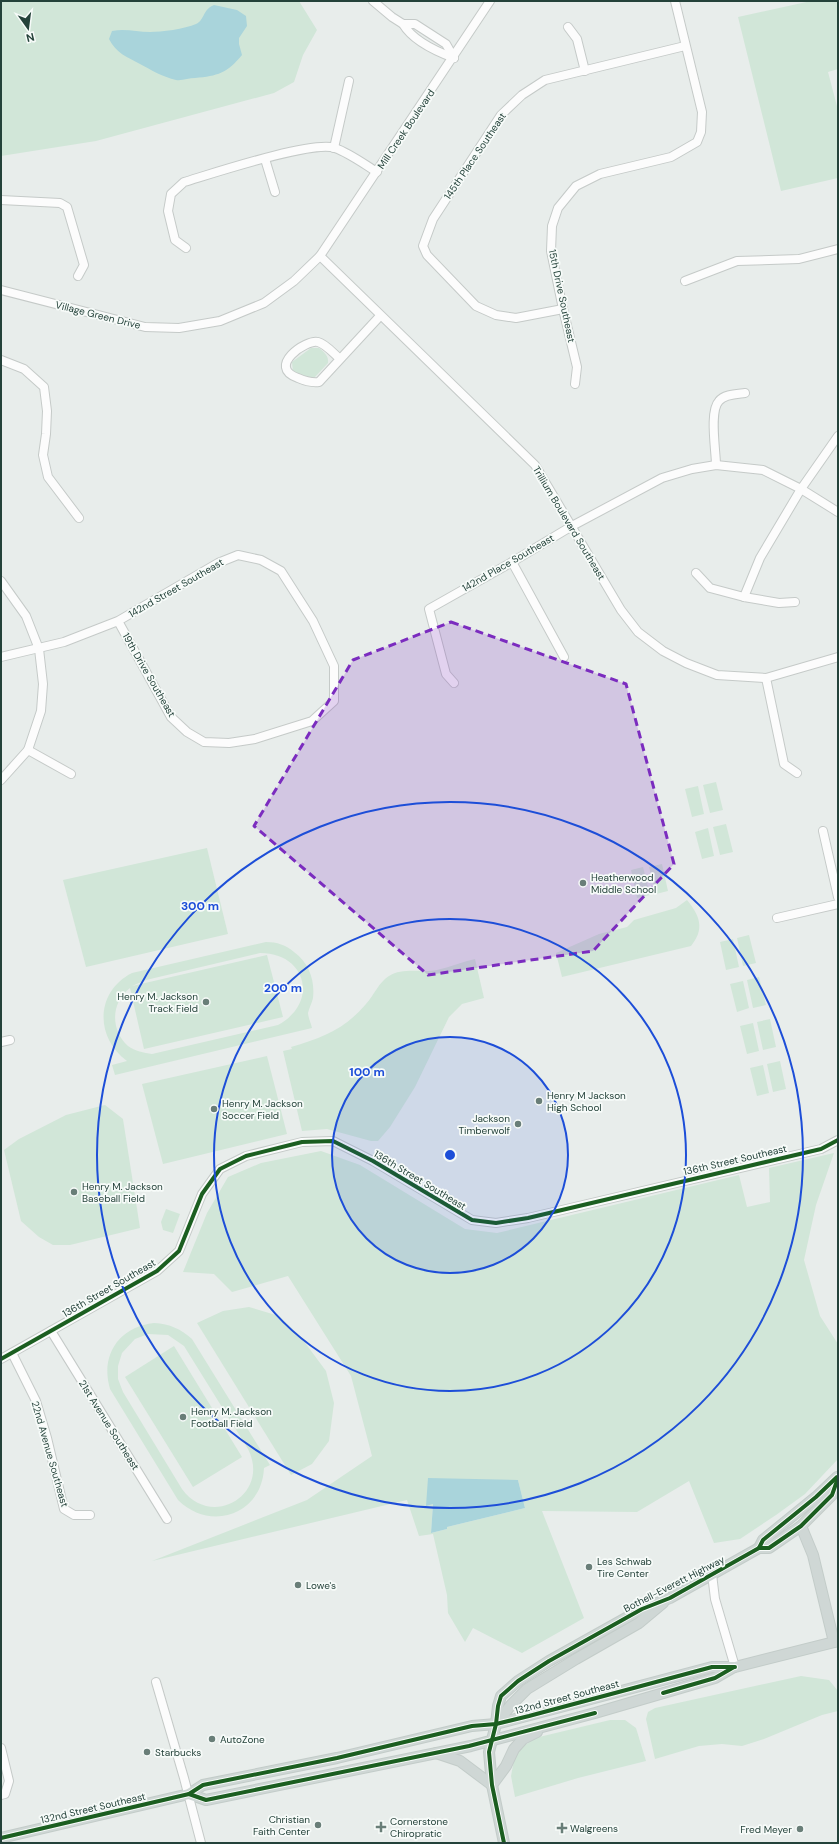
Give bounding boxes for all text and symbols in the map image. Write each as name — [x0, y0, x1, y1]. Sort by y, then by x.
north arrow — [8, 8, 48, 48]
text: N — [25, 30, 36, 45]
street label: Mill Creek Boulevard — [375, 87, 437, 171]
street label: 145th Place Southeast — [441, 110, 509, 202]
street label: 15th Drive Southeast — [546, 248, 578, 344]
street label: Village Green Drive — [54, 298, 142, 332]
street label: Trillium Boulevard Southeast — [530, 464, 608, 582]
street label: 142nd Place Southeast — [460, 531, 556, 595]
street label: 142nd Street Southeast — [126, 555, 226, 621]
street label: 19th Drive Southeast — [120, 631, 178, 719]
place label: Heatherwood Middle School — [591, 871, 656, 896]
marker: Heatherwood Middle School — [578, 878, 588, 888]
text: 300 m — [181, 898, 219, 914]
text: 200 m — [264, 980, 302, 996]
place label: Henry M. Jackson Track Field — [117, 990, 198, 1015]
marker: Henry M. Jackson Track Field — [201, 997, 211, 1007]
text: 100 m — [349, 1064, 385, 1080]
place label: Henry M Jackson High School — [547, 1089, 626, 1114]
marker: Henry M Jackson High School — [534, 1096, 544, 1106]
place label: Henry M. Jackson Soccer Field — [222, 1097, 303, 1122]
marker: Henry M. Jackson Soccer Field — [209, 1104, 219, 1114]
place label: Jackson Timberwolf — [458, 1112, 511, 1137]
marker: Jackson Timberwolf — [513, 1119, 523, 1129]
street label: 136th Street Southeast — [682, 1142, 788, 1178]
street label: 136th Street Southeast — [371, 1147, 469, 1213]
centre of rings — [443, 1148, 457, 1162]
place label: Henry M. Jackson Baseball Field — [82, 1180, 163, 1205]
marker: Henry M. Jackson Baseball Field — [69, 1187, 79, 1197]
street label: 136th Street Southeast — [60, 1256, 158, 1320]
street label: 21st Avenue Southeast — [76, 1378, 142, 1473]
street label: 22nd Avenue Southeast — [29, 1399, 71, 1509]
place label: Henry M. Jackson Football Field — [191, 1405, 272, 1430]
marker: Henry M. Jackson Football Field — [178, 1412, 188, 1422]
street label: Bothell-Everett Highway — [621, 1553, 727, 1615]
place label: Les Schwab Tire Center — [597, 1555, 652, 1580]
marker: Les Schwab Tire Center — [584, 1562, 594, 1572]
place label: Lowe's — [306, 1579, 336, 1592]
marker: Lowe's — [293, 1580, 303, 1590]
street label: 132nd Street Southeast — [513, 1677, 621, 1717]
place label: AutoZone — [220, 1733, 265, 1746]
marker: AutoZone — [207, 1734, 217, 1744]
place label: Starbucks — [155, 1746, 201, 1759]
marker: Starbucks — [142, 1747, 152, 1757]
street label: 132nd Street Southeast — [39, 1790, 147, 1826]
place label: Christian Faith Center — [253, 1813, 310, 1838]
place label: Cornerstone Chiropratic — [390, 1815, 448, 1840]
marker: Christian Faith Center — [313, 1820, 323, 1830]
marker: Cornerstone Chiropratic — [375, 1821, 387, 1833]
place label: Walgreens — [570, 1822, 618, 1835]
marker: Walgreens — [557, 1823, 567, 1833]
place label: Fred Meyer — [740, 1823, 792, 1836]
marker: Fred Meyer — [795, 1824, 805, 1834]

